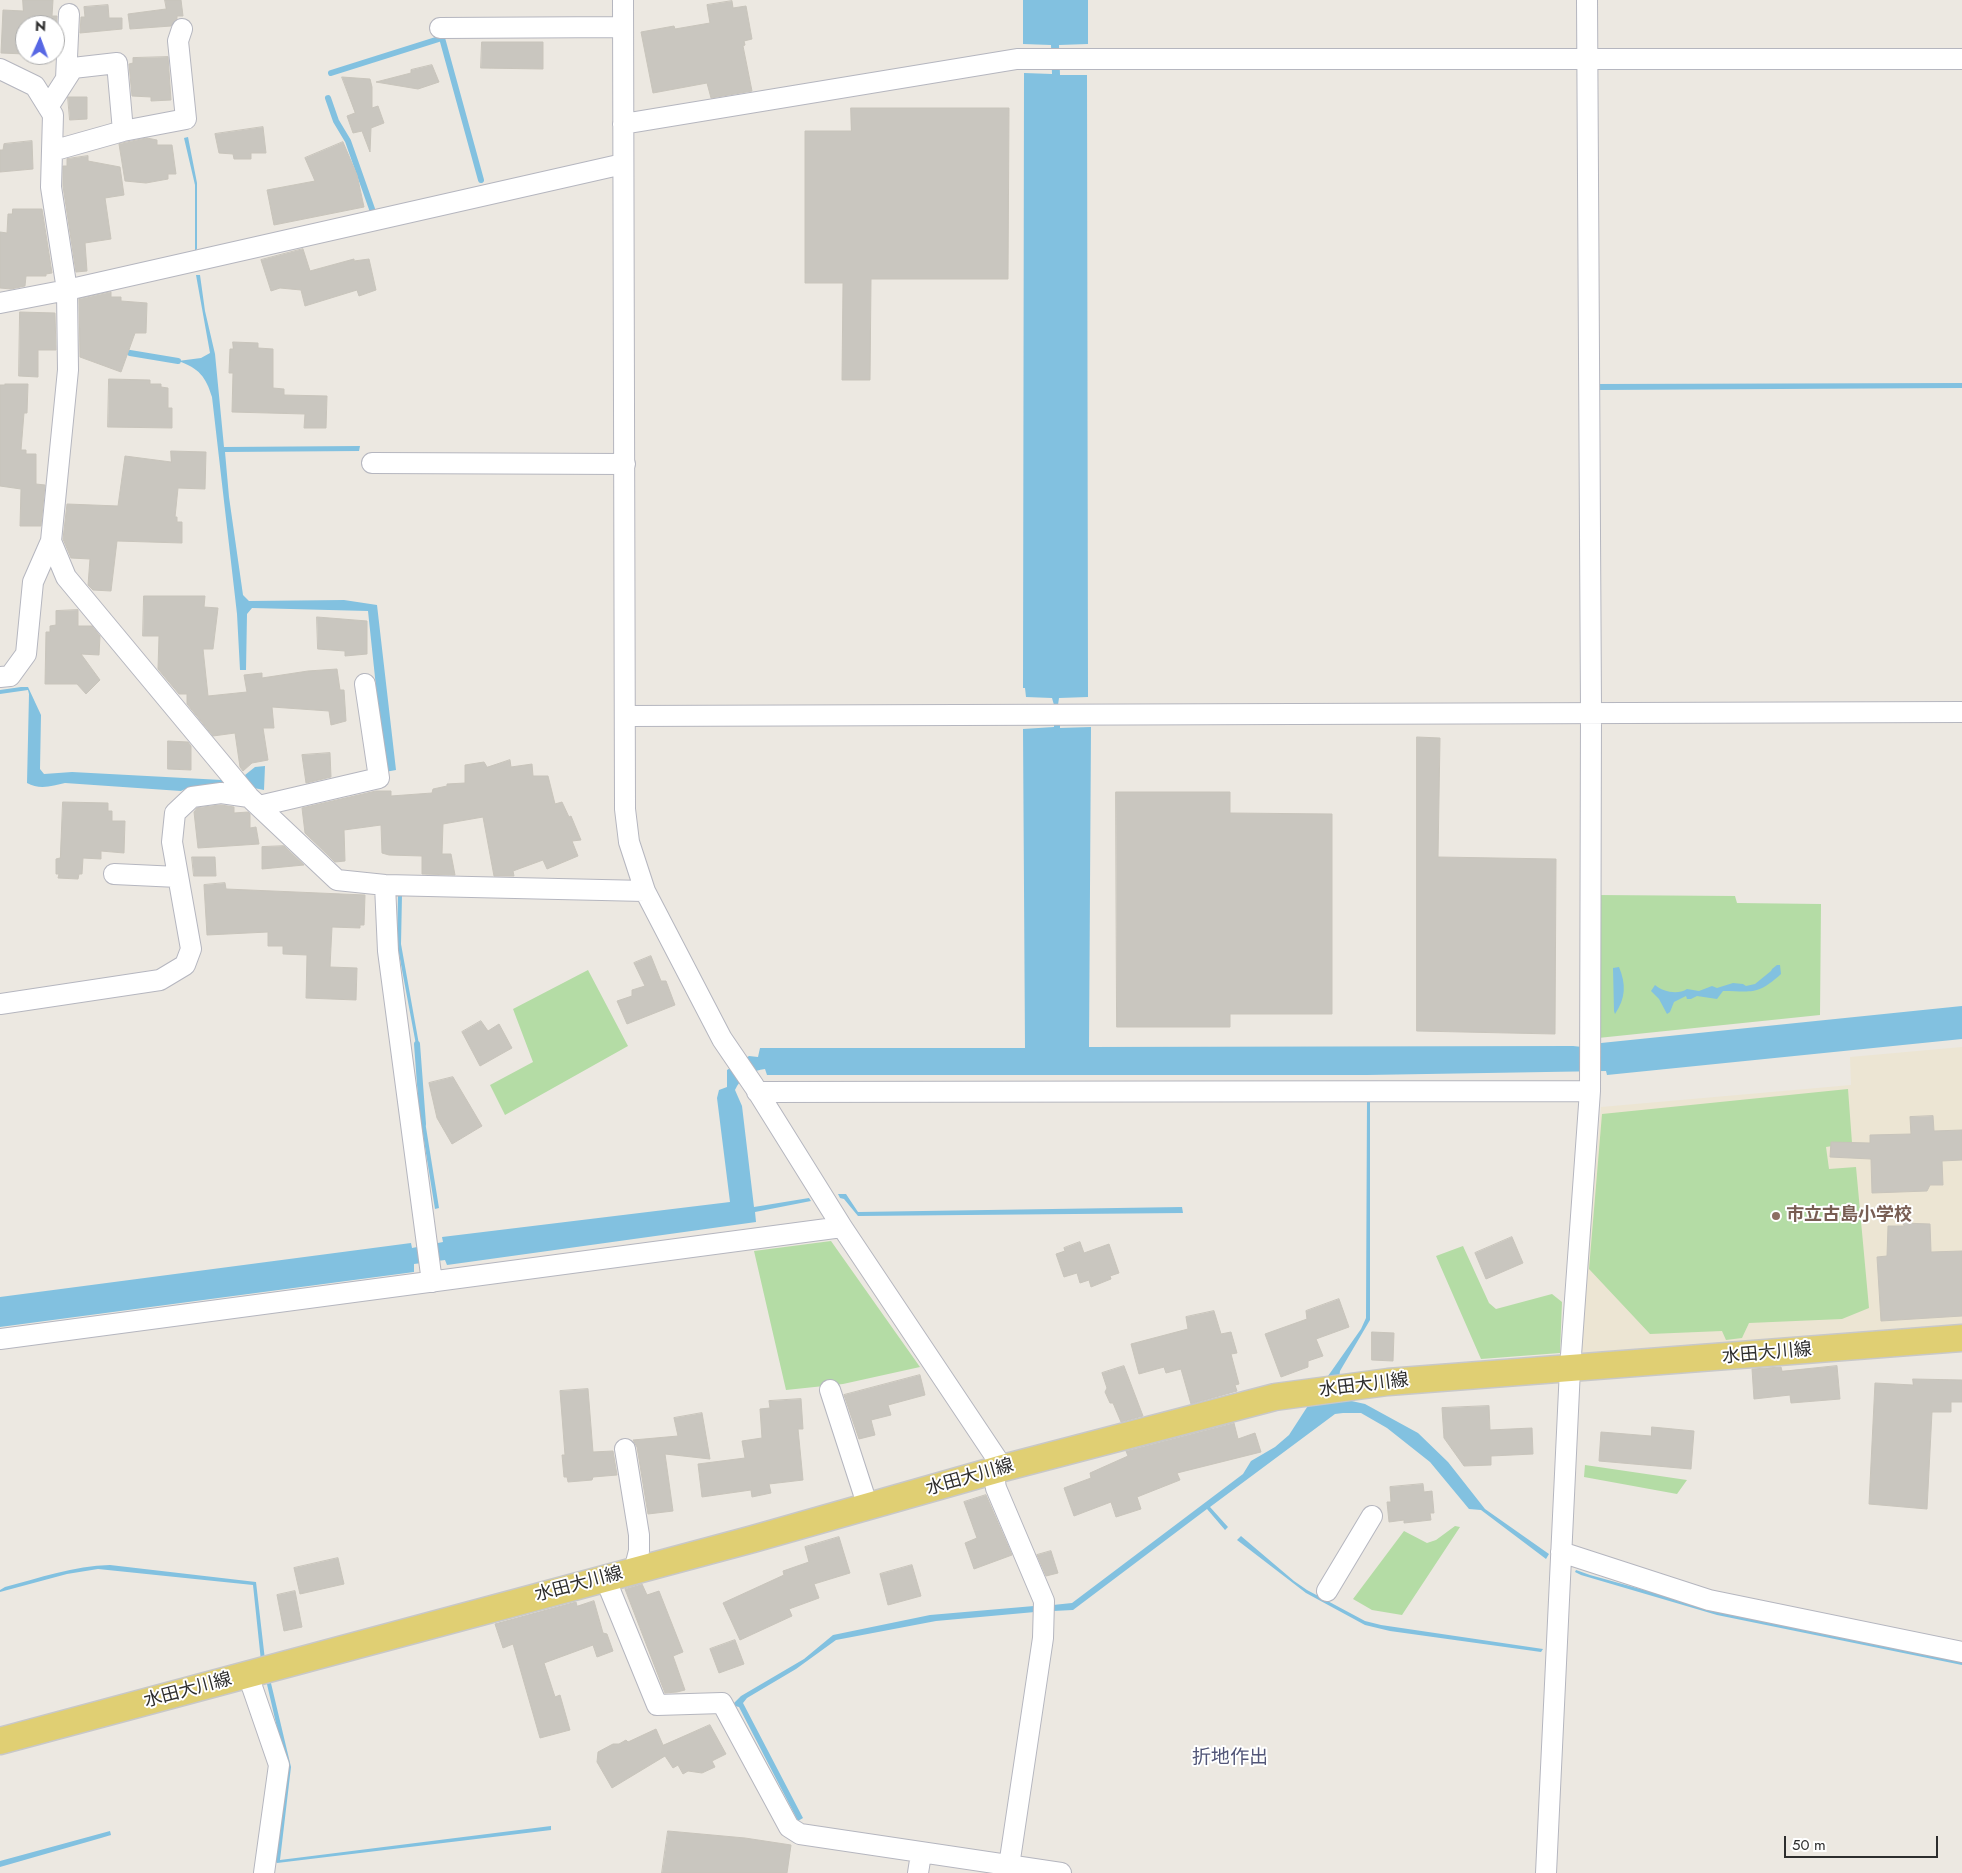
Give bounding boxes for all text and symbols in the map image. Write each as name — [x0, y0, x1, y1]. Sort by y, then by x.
north arrow — [15, 15, 65, 65]
text: N — [35, 16, 46, 36]
place label: 市立古島小学校 — [1786, 1205, 1912, 1227]
marker: 市立古島小学校 — [1770, 1210, 1782, 1222]
street label: 水田大川線 — [1721, 1339, 1813, 1369]
street label: 水田大川線 — [1318, 1370, 1410, 1402]
street label: 水田大川線 — [924, 1455, 1016, 1501]
street label: 水田大川線 — [533, 1563, 625, 1607]
street label: 水田大川線 — [142, 1669, 234, 1713]
district label: 折地作出 — [1192, 1747, 1268, 1769]
scale bar — [1787, 1826, 1941, 1858]
text: 50 m — [1792, 1834, 1826, 1856]

